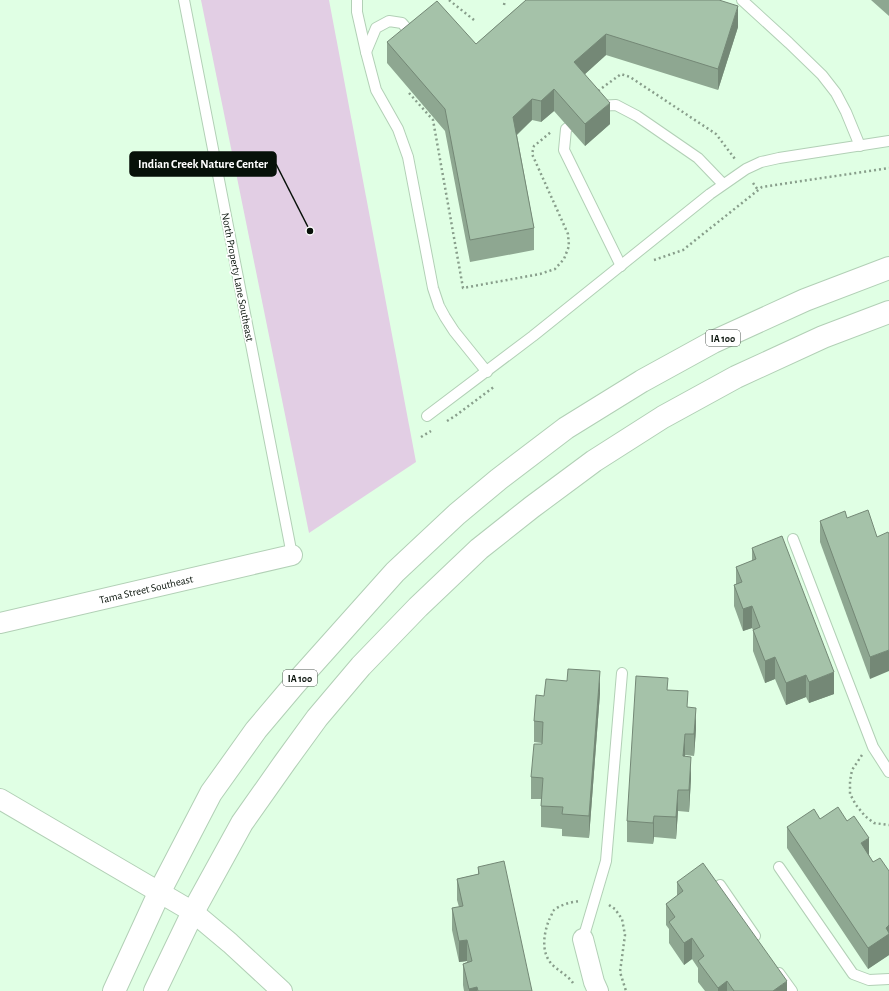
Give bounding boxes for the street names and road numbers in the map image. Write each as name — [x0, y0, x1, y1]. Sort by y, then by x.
street label: North Property Lane Southeast — [220, 212, 255, 343]
road number: IA 100 — [706, 330, 740, 346]
street label: Tama Street Southeast — [98, 573, 195, 606]
road number: IA 100 — [283, 670, 317, 686]

